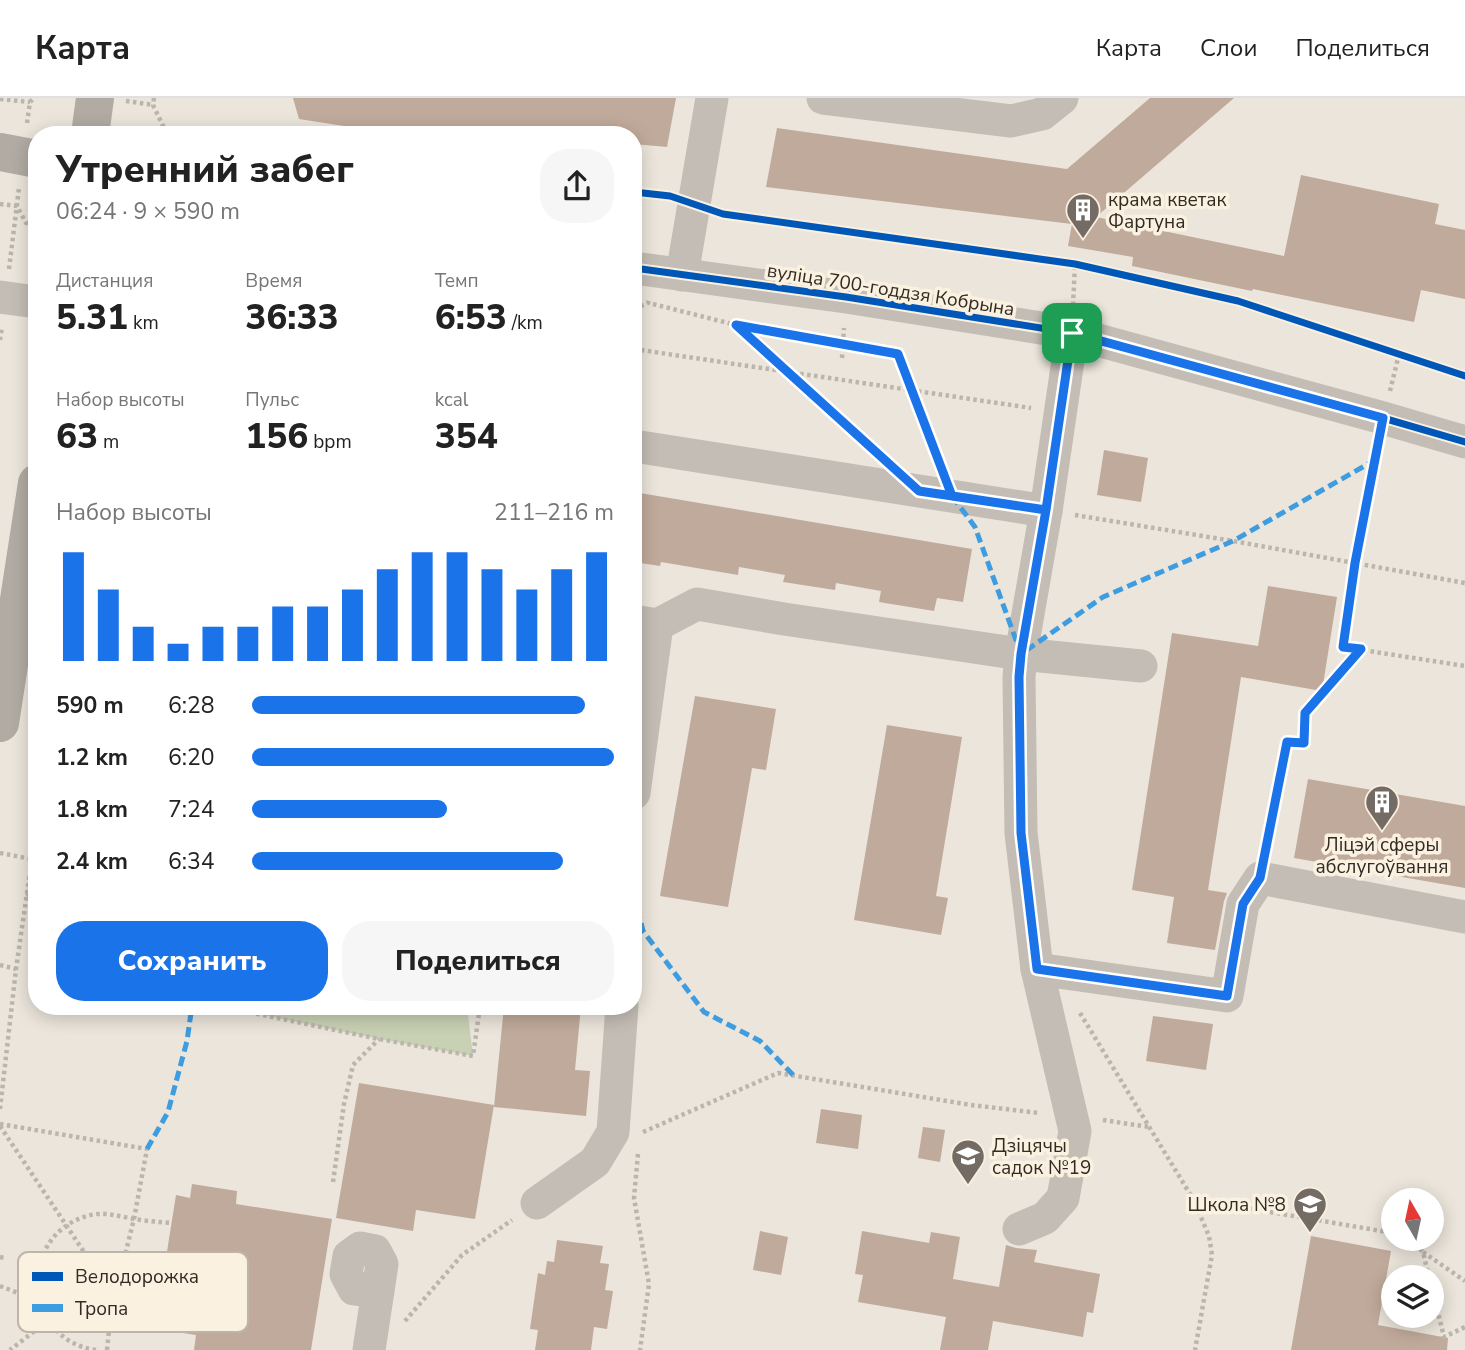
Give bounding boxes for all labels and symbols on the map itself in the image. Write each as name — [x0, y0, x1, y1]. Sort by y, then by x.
place label: крама кветак Фартуна — [1108, 187, 1227, 235]
building icon: крама кветак Фартуна — [1064, 191, 1102, 240]
street label: вуліца 700-годдзя Кобрына — [765, 258, 1016, 322]
pin — [1042, 303, 1102, 363]
building icon: Ліцэй сферы абслугоўвання — [1363, 783, 1401, 832]
place label: Ліцэй сферы абслугоўвання — [1316, 832, 1448, 880]
place label: Дзіцячы садок №19 — [992, 1133, 1091, 1181]
school or university icon: Дзіцячы садок №19 — [949, 1137, 987, 1186]
school or university icon: Школа №8 — [1291, 1185, 1329, 1234]
north arrow — [1381, 1188, 1444, 1251]
place label: Школа №8 — [1188, 1192, 1286, 1218]
legend — [18, 1252, 248, 1332]
text: Велодорожка — [75, 1264, 199, 1290]
text: Тропа — [75, 1296, 128, 1322]

